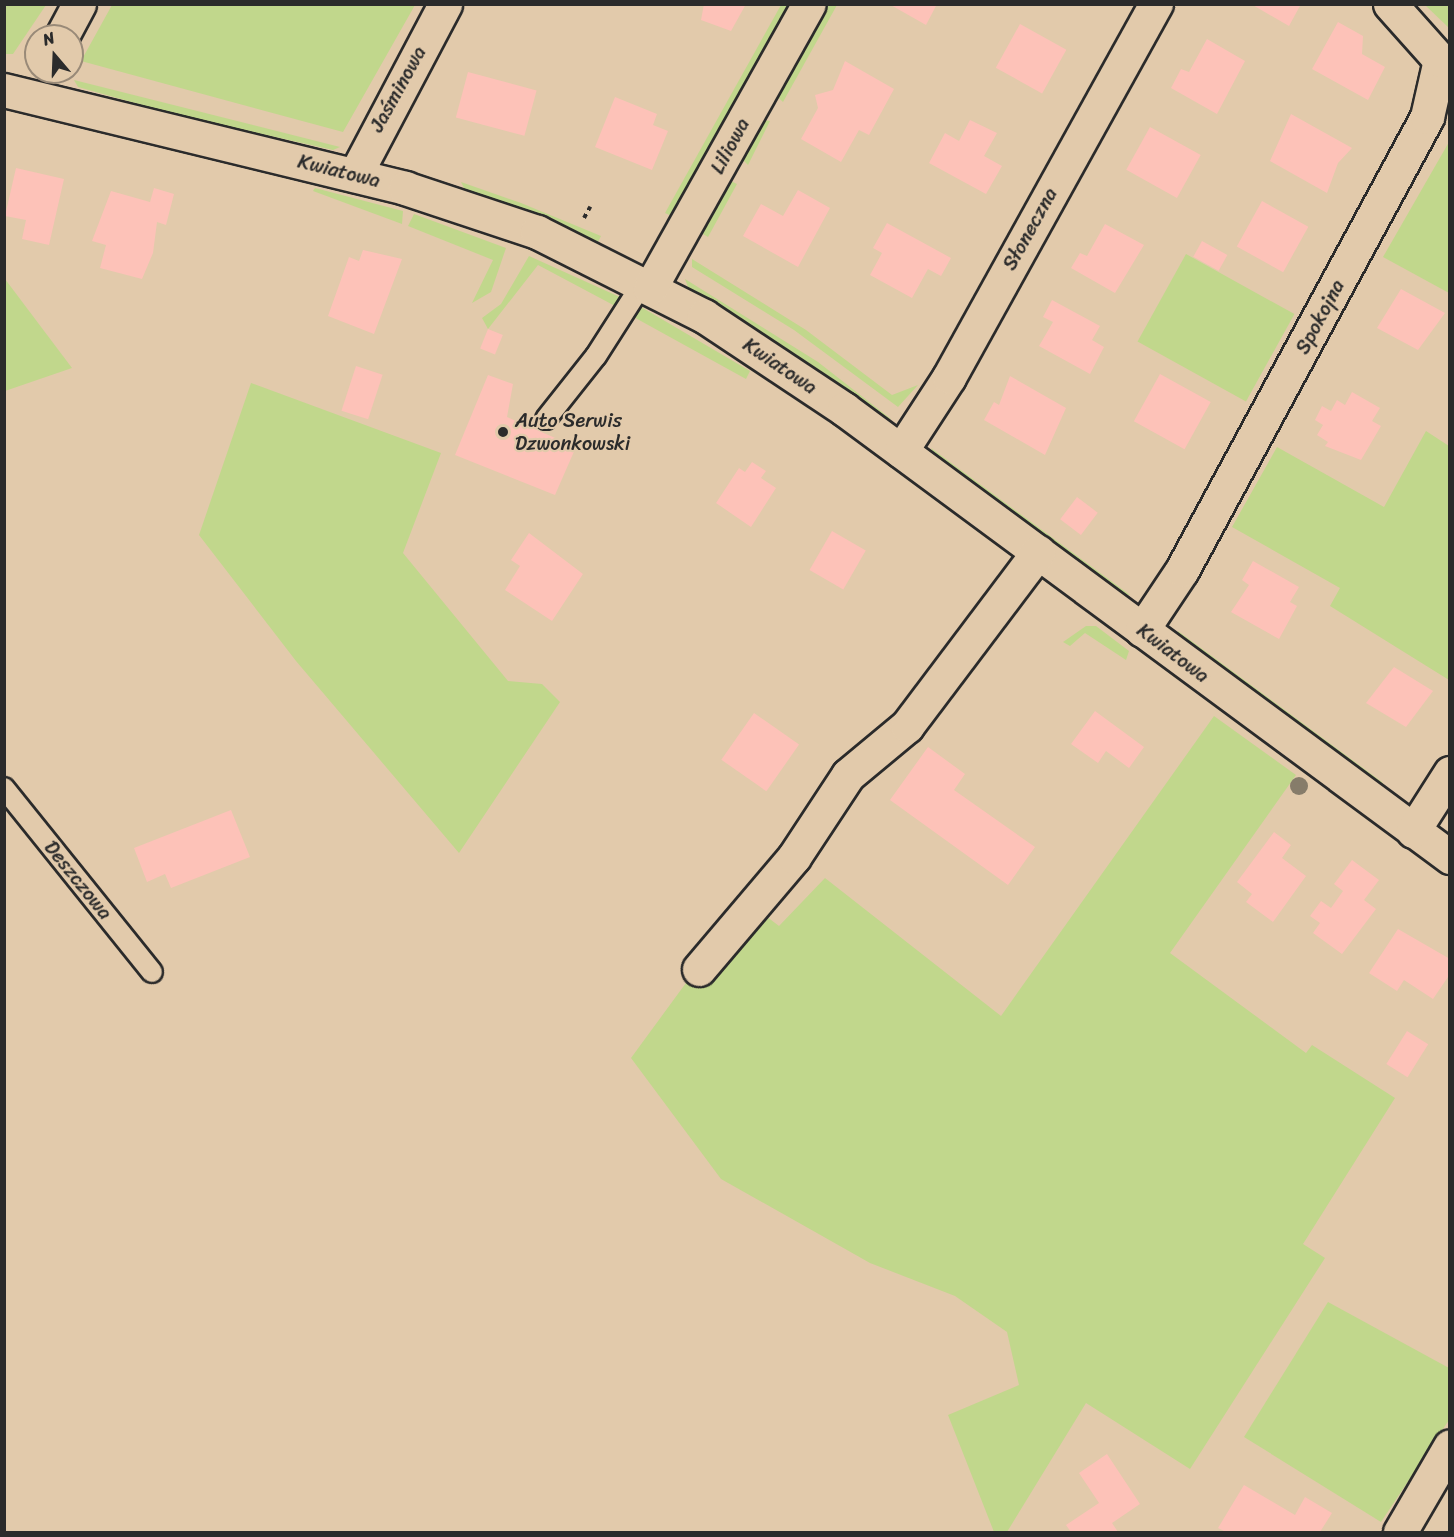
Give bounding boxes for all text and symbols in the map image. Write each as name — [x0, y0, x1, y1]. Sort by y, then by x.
text: N — [39, 23, 59, 54]
north arrow — [24, 24, 84, 84]
street label: Jaśminowa — [365, 42, 431, 136]
street label: Liliowa — [705, 114, 755, 178]
street label: Kwiatowa — [295, 149, 383, 193]
street label: Słoneczna — [998, 184, 1062, 274]
street label: Spokojna — [1290, 276, 1350, 358]
street label: Kwiatowa — [738, 333, 822, 399]
place label: Auto Serwis Dzwonkowski — [515, 408, 630, 455]
marker: Auto Serwis Dzwonkowski — [496, 425, 510, 439]
street label: Kwiatowa — [1132, 618, 1214, 688]
street label: Deszczowa — [39, 836, 117, 924]

